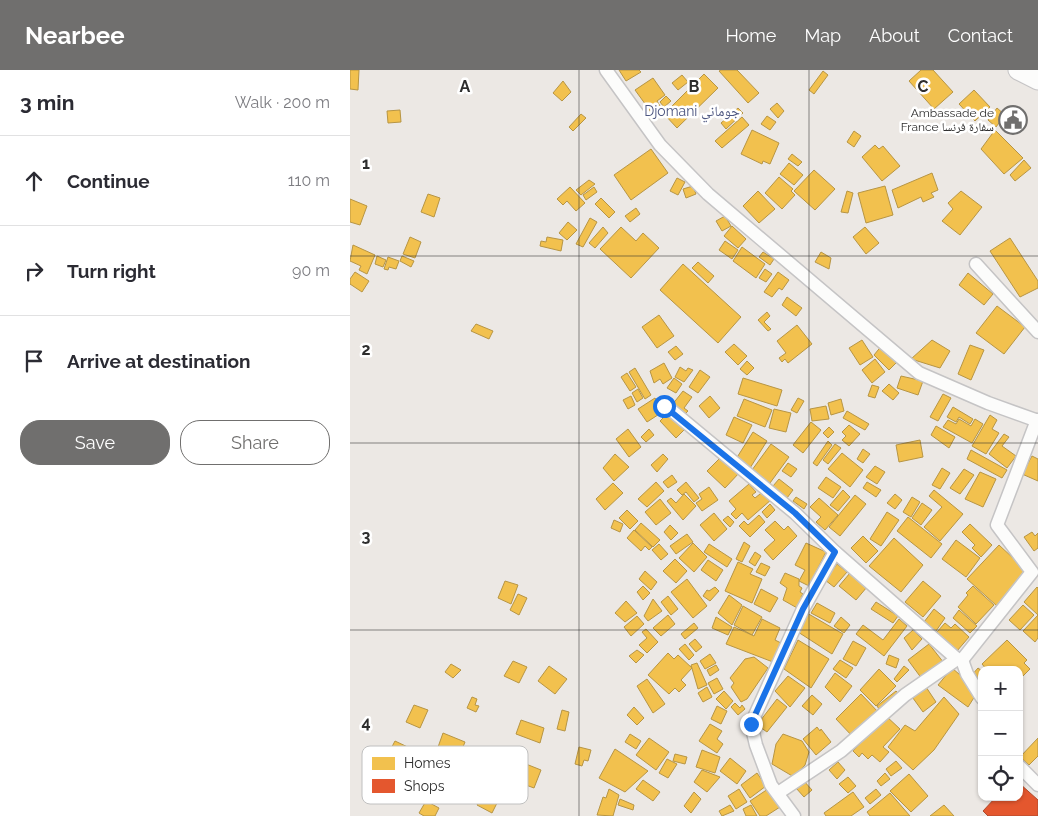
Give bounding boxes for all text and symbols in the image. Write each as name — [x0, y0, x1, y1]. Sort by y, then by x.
text: Nearbee — [25, 21, 125, 50]
text: Home — [725, 25, 776, 46]
text: Map — [804, 25, 841, 46]
text: About — [869, 25, 920, 46]
text: Contact — [948, 25, 1013, 46]
text: A — [460, 77, 471, 96]
text: B — [689, 77, 700, 96]
text: C — [918, 77, 929, 96]
text: 3 min — [20, 90, 74, 115]
text: Walk · 200 m — [235, 93, 330, 112]
district label: Djomani جوماني — [644, 103, 740, 123]
public building icon: Ambassade de France سفارة فرنسا — [998, 105, 1028, 135]
place label: Ambassade de France سفارة فرنسا — [901, 106, 994, 134]
text: 1 — [362, 154, 370, 173]
icon: ahead — [20, 167, 48, 195]
text: Continue — [67, 170, 150, 192]
text: 110 m — [288, 171, 330, 190]
icon: right — [20, 257, 48, 285]
text: Turn right — [67, 260, 156, 282]
text: 90 m — [292, 261, 330, 280]
text: 2 — [361, 340, 371, 359]
icon: arrive — [20, 347, 48, 375]
text: Arrive at destination — [67, 350, 251, 372]
route start — [653, 395, 676, 418]
button: Save — [20, 420, 170, 465]
button: Share — [180, 420, 330, 465]
text: 3 — [362, 527, 371, 546]
map controls — [978, 666, 1023, 801]
button: + — [978, 666, 1023, 711]
button: − — [978, 711, 1023, 756]
text: 4 — [361, 713, 371, 732]
route end — [740, 713, 763, 736]
legend — [362, 746, 528, 804]
text: Homes — [404, 755, 451, 771]
button: locate — [978, 756, 1023, 801]
text: Shops — [404, 778, 445, 794]

